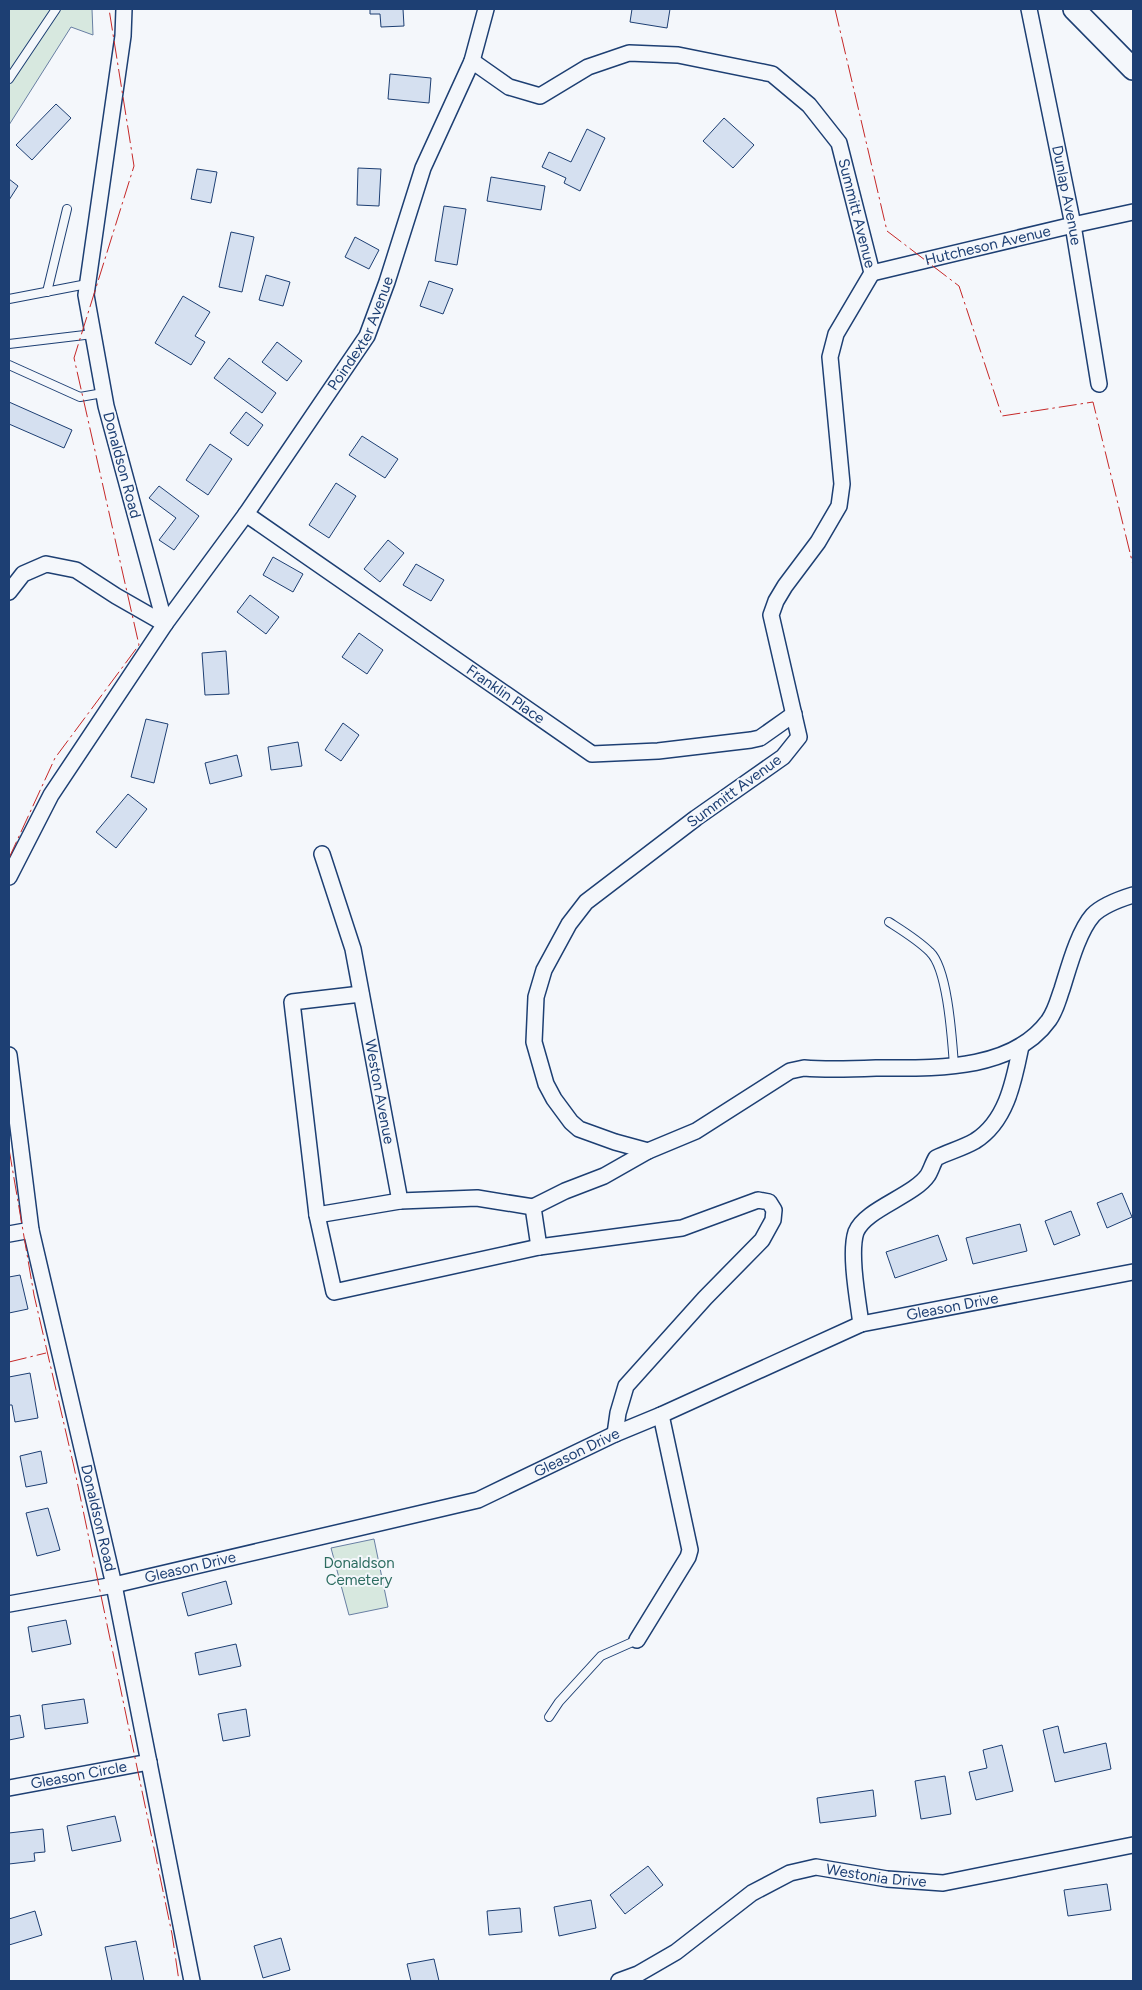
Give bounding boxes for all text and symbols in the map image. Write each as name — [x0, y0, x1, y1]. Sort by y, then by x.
street label: Dunlap Avenue — [1048, 144, 1085, 246]
street label: Summitt Avenue — [834, 157, 879, 270]
street label: Hutcheson Avenue — [923, 222, 1052, 269]
street label: Poindexter Avenue — [324, 274, 397, 394]
street label: Donaldson Road — [99, 410, 145, 520]
street label: Franklin Place — [463, 661, 548, 728]
street label: Summitt Avenue — [683, 751, 785, 831]
street label: Weston Avenue — [361, 1038, 398, 1145]
street label: Gleason Drive — [905, 1289, 1000, 1324]
street label: Gleason Drive — [531, 1424, 622, 1481]
street label: Donaldson Road — [77, 1462, 120, 1573]
street label: Gleason Drive — [143, 1548, 238, 1587]
park label: Donaldson Cemetery — [323, 1554, 395, 1589]
street label: Gleason Circle — [29, 1757, 128, 1793]
street label: Westonia Drive — [825, 1860, 927, 1891]

